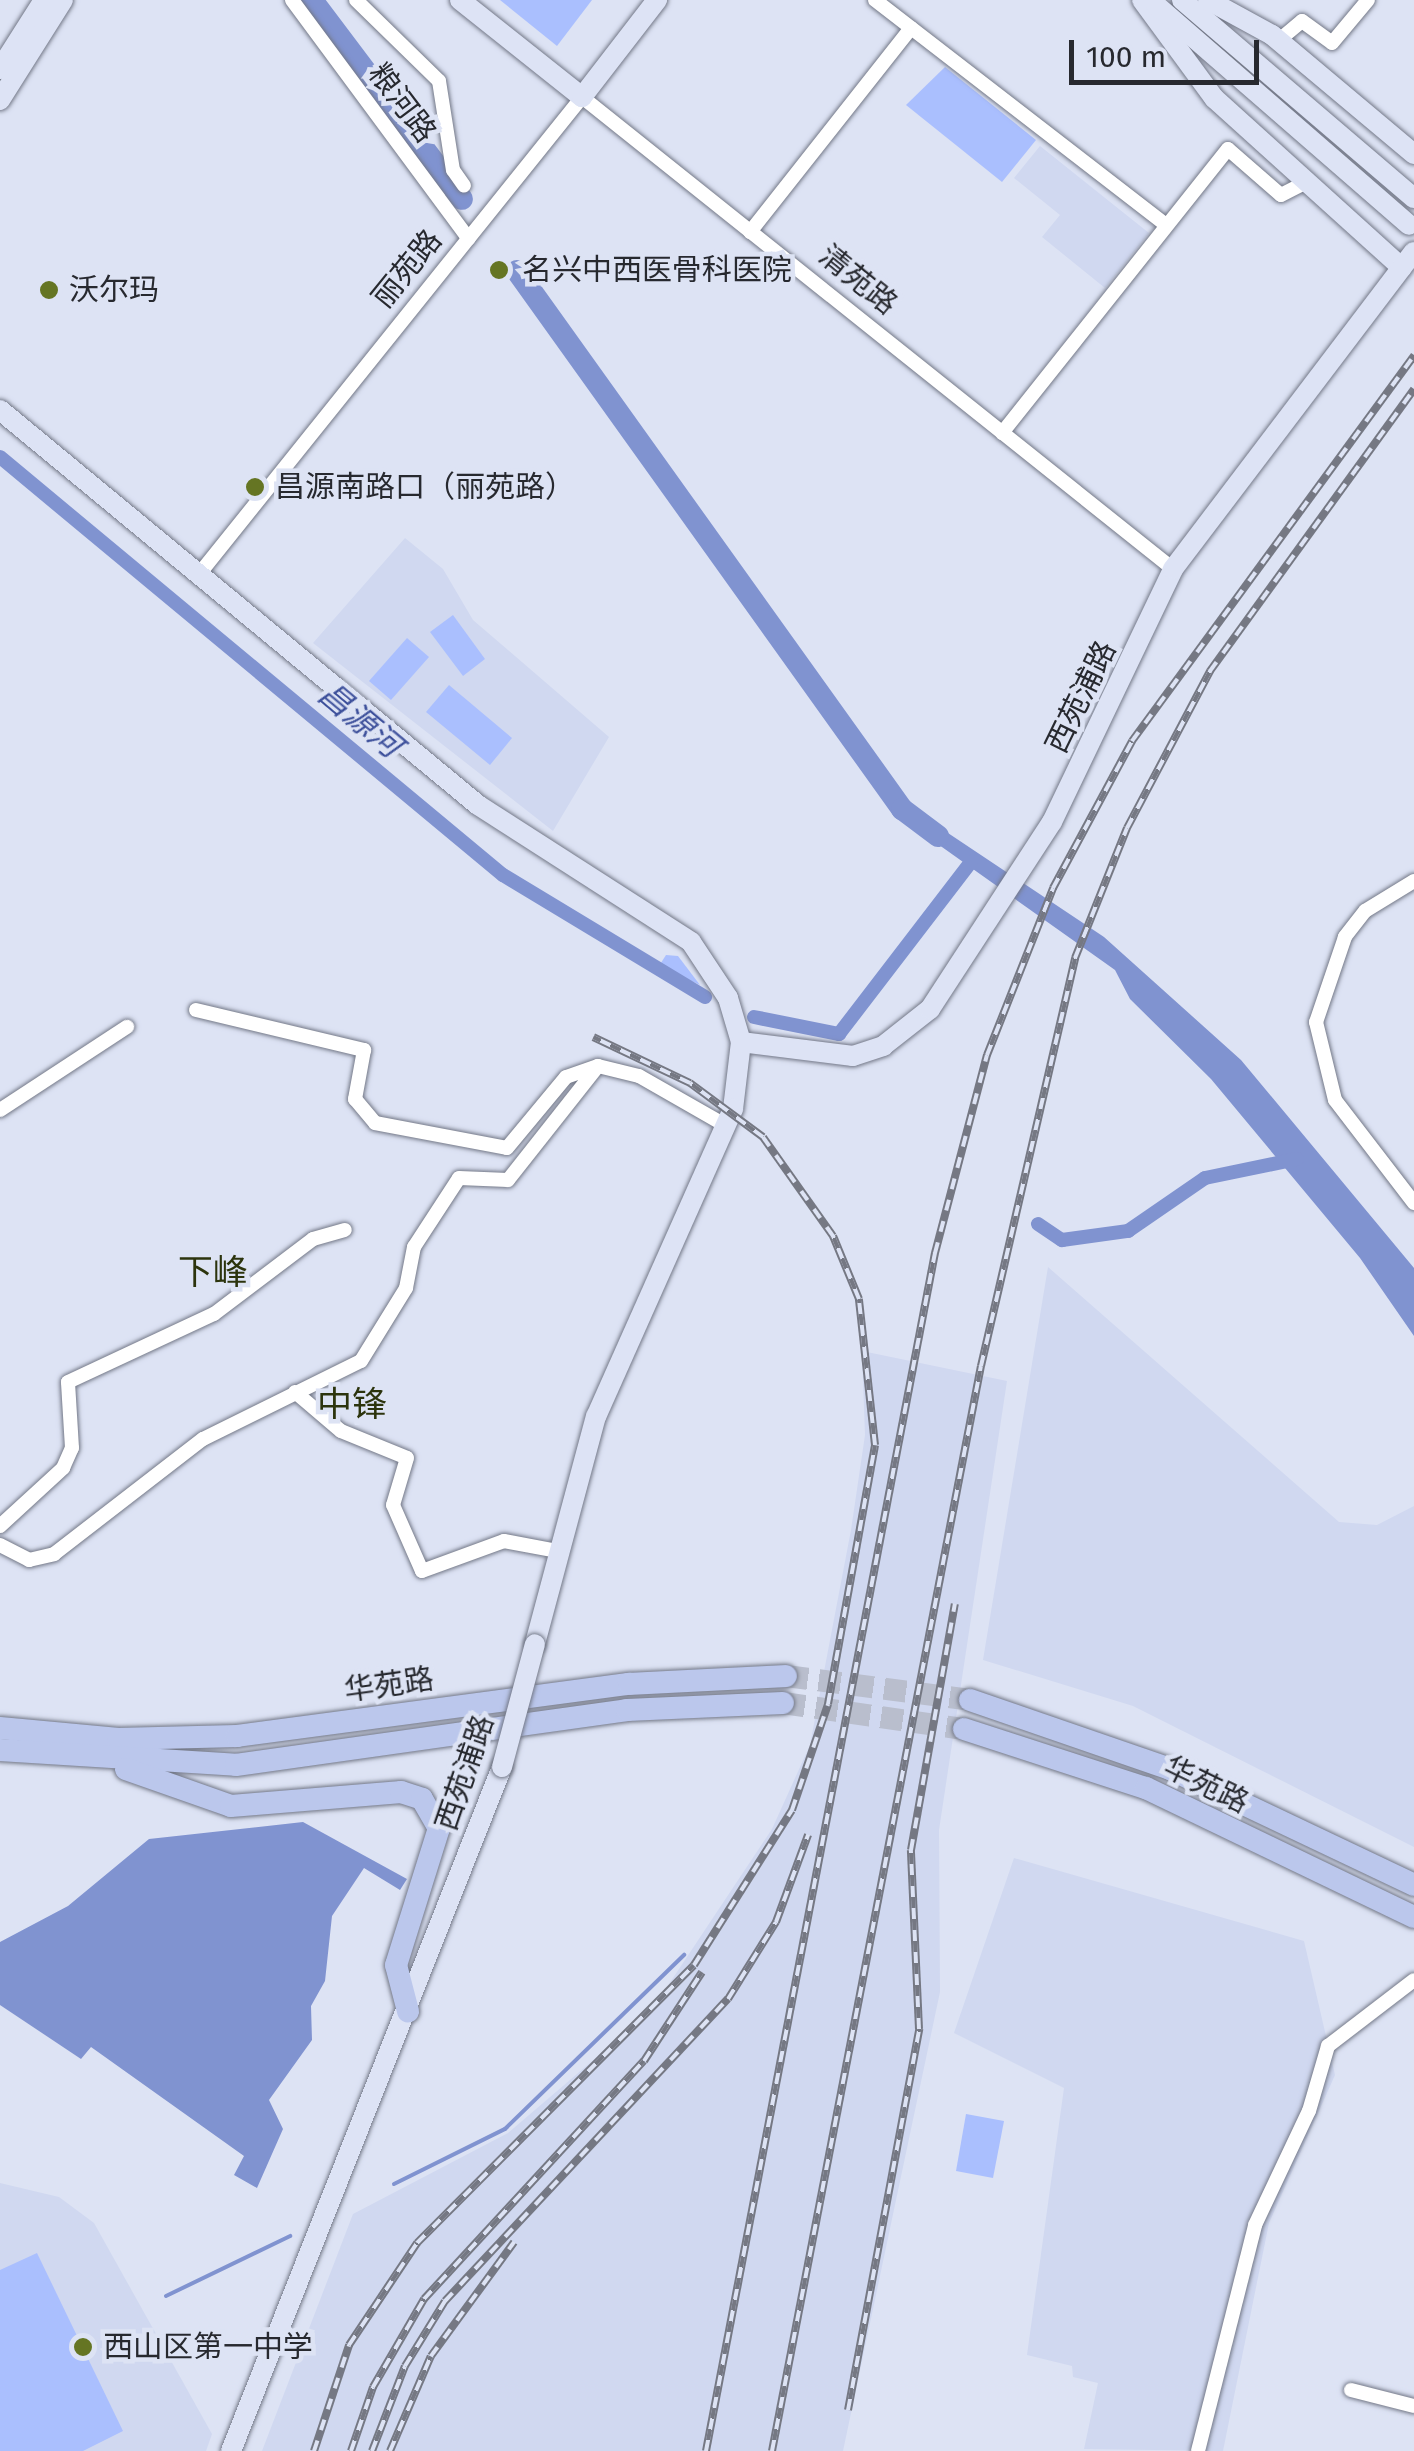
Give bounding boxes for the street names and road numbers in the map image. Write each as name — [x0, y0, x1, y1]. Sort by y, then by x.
street label: 粮河路 — [361, 56, 443, 150]
street label: 丽苑路 — [365, 223, 449, 315]
street label: 清苑路 — [812, 238, 904, 322]
street label: 西苑浦路 — [1039, 635, 1123, 759]
street label: 华苑路 — [342, 1661, 436, 1709]
street label: 西苑浦路 — [428, 1710, 502, 1836]
street label: 华苑路 — [1158, 1749, 1254, 1821]

